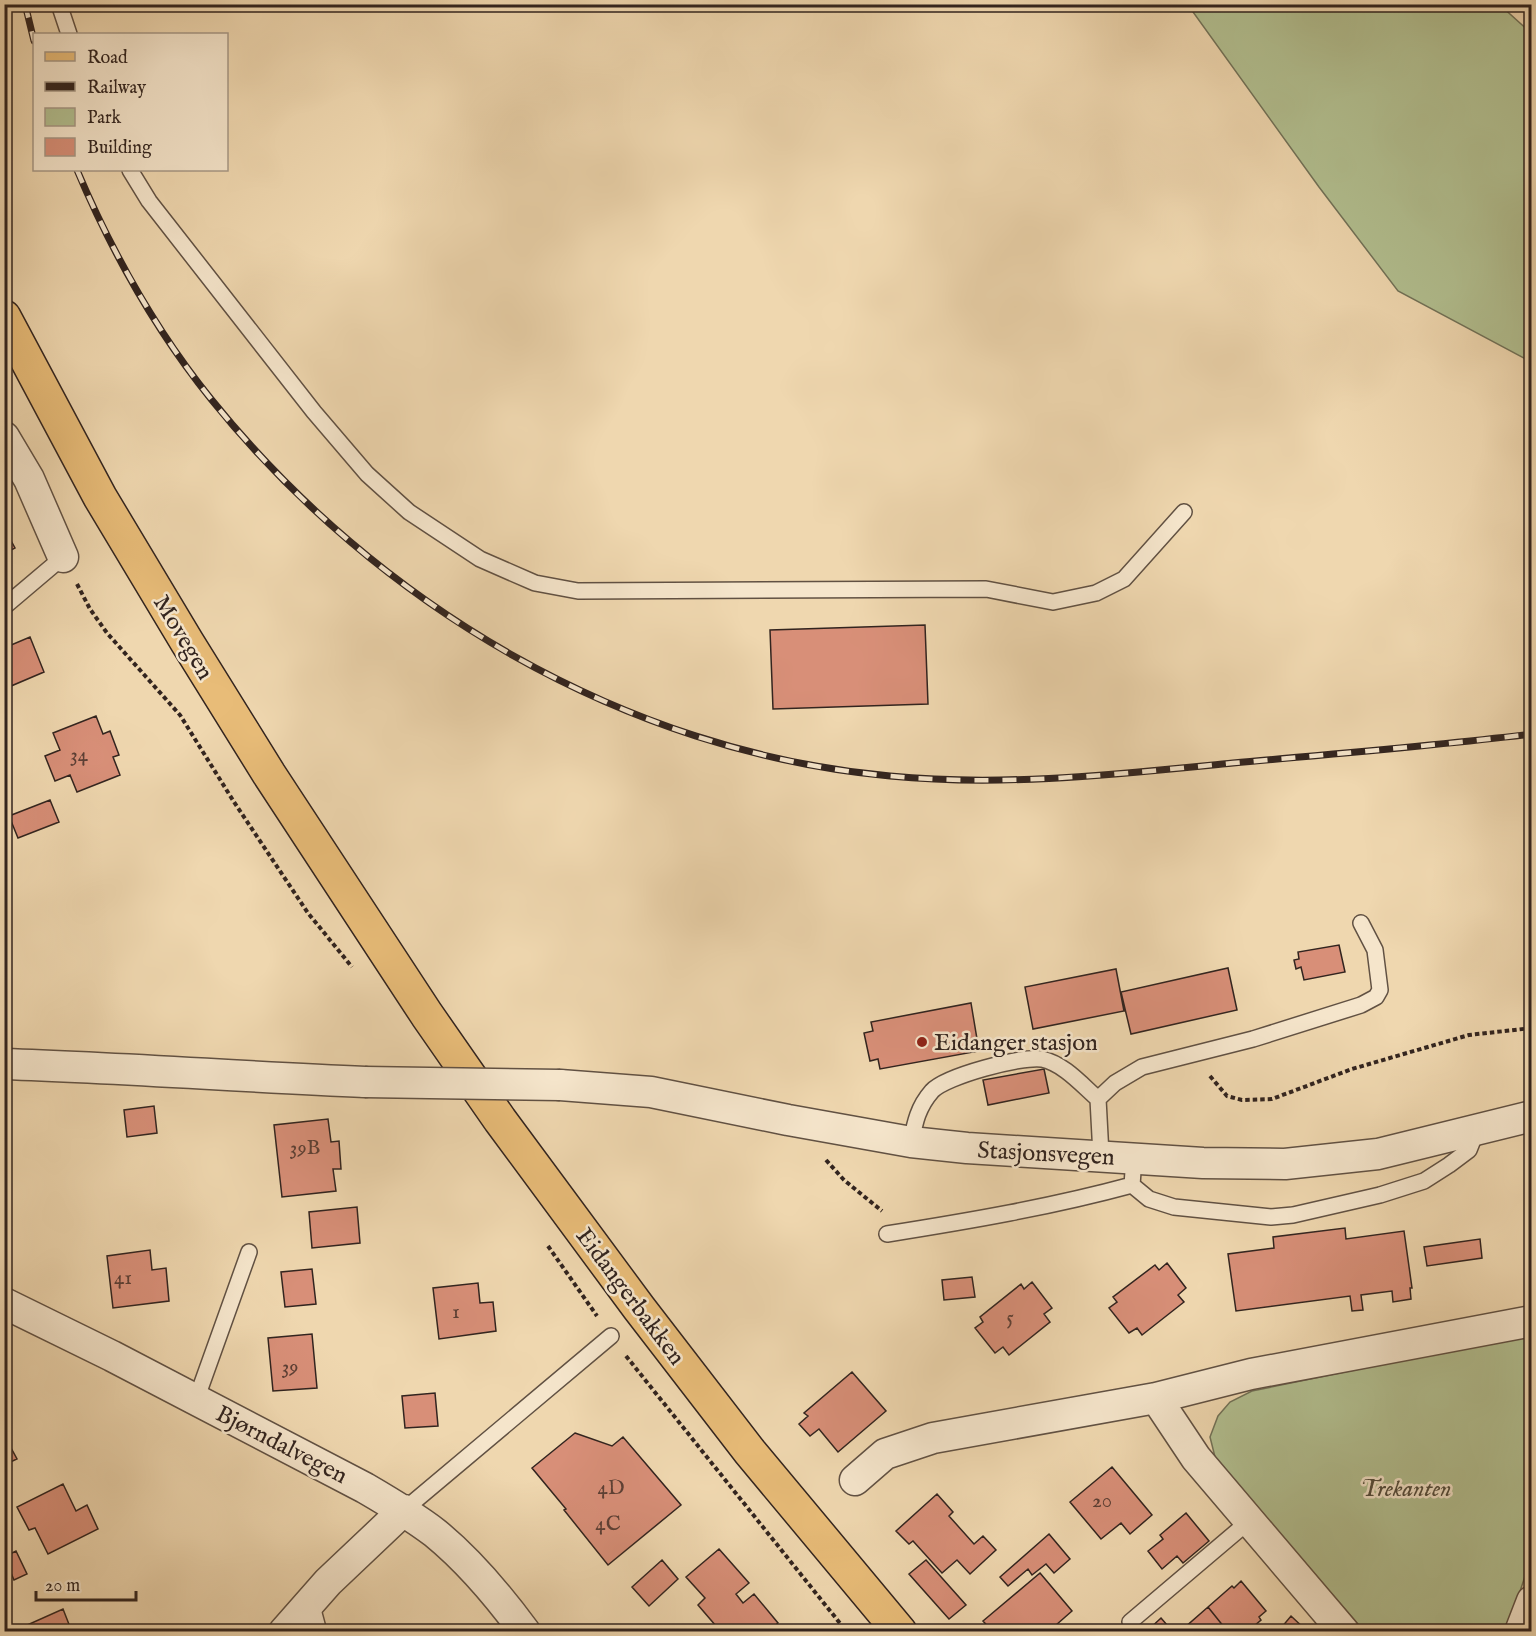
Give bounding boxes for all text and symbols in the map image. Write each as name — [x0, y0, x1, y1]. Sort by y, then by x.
legend — [33, 33, 228, 171]
text: Road — [87, 47, 128, 70]
text: Railway — [87, 77, 146, 100]
text: Park — [87, 107, 122, 130]
text: Building — [87, 137, 152, 160]
street label: Movegen — [145, 590, 220, 686]
house number: 34 — [70, 742, 89, 769]
place label: Eidanger stasjon — [934, 1028, 1098, 1059]
marker: Eidanger stasjon — [915, 1035, 929, 1049]
house number: 39B — [290, 1135, 321, 1162]
street label: Stasjonsvegen — [976, 1135, 1116, 1174]
street label: Eidangerbakken — [568, 1222, 692, 1372]
house number: 41 — [114, 1265, 132, 1292]
house number: 1 — [452, 1299, 460, 1326]
house number: 5 — [1006, 1305, 1014, 1332]
house number: 39 — [281, 1354, 299, 1381]
street label: Bjørndalvegen — [210, 1399, 353, 1492]
park label: Trekanten — [1361, 1474, 1451, 1505]
house number: 4D — [597, 1475, 625, 1502]
house number: 20 — [1092, 1488, 1112, 1515]
house number: 4C — [595, 1511, 621, 1538]
scale bar — [36, 1564, 136, 1602]
text: 20 m — [45, 1575, 80, 1598]

